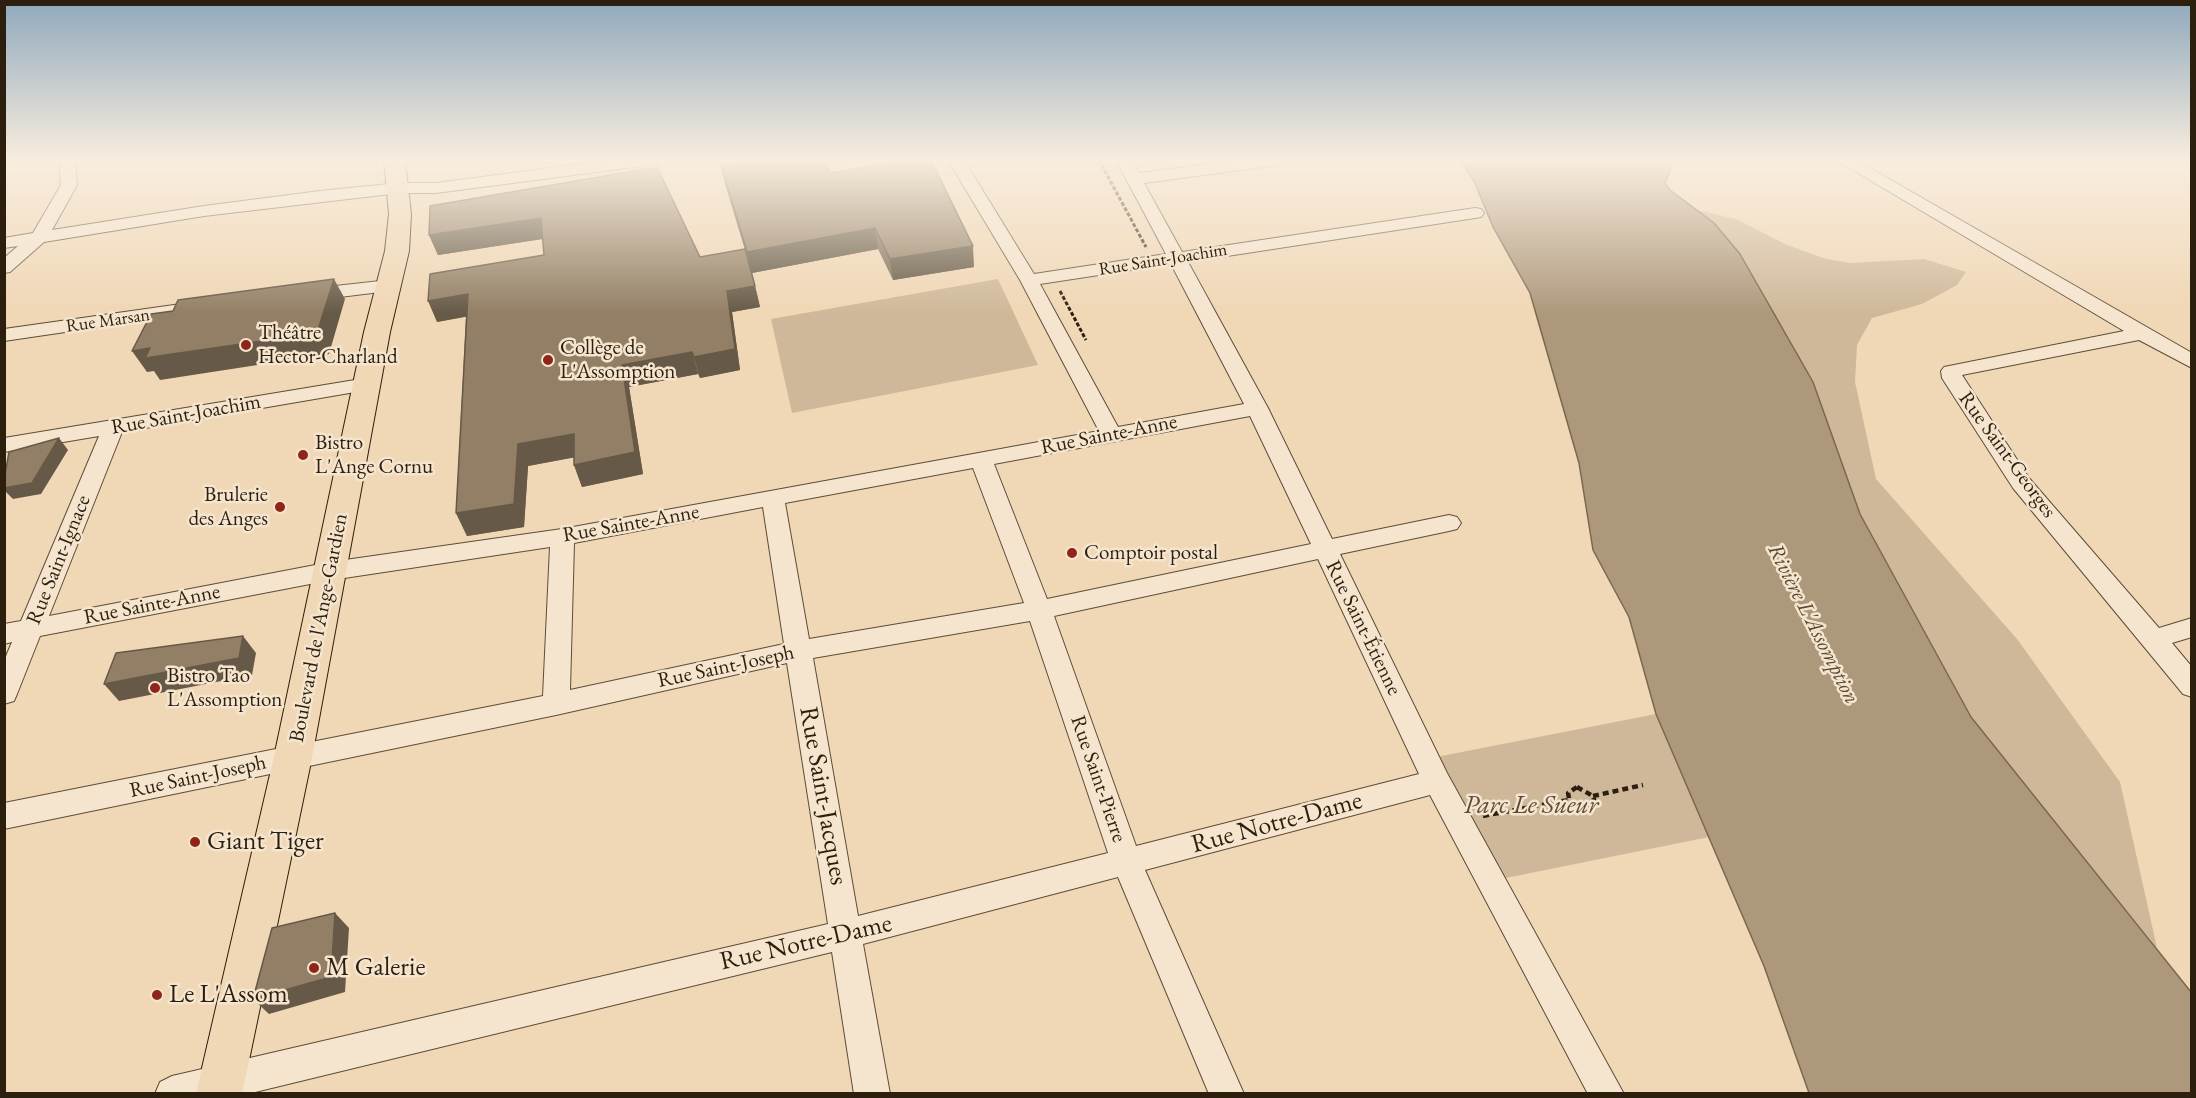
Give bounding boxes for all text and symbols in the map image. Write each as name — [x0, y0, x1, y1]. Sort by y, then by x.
street label: Rue Saint-Joachim — [1097, 239, 1229, 281]
street label: Rue Marsan — [65, 304, 151, 338]
place label: Théâtre Hector-Charland — [258, 320, 398, 370]
place label: Collège de L'Assomption — [560, 335, 675, 385]
marker: Théâtre Hector-Charland — [239, 338, 253, 352]
marker: Collège de L'Assomption — [541, 353, 555, 367]
street label: Rue Saint-Georges — [1953, 387, 2061, 523]
street label: Rue Saint-Joachim — [109, 389, 263, 441]
street label: Rue Sainte-Anne — [1039, 409, 1179, 461]
place label: Bistro L'Ange Cornu — [315, 430, 433, 480]
marker: Bistro L'Ange Cornu — [296, 448, 310, 462]
place label: Brulerie des Anges — [188, 482, 268, 532]
street label: Rue Saint-Ignace — [22, 492, 96, 628]
marker: Brulerie des Anges — [273, 500, 287, 514]
street label: Rue Sainte-Anne — [561, 500, 701, 548]
street label: Boulevard de l'Ange-Gardien — [284, 511, 354, 745]
place label: Comptoir postal — [1084, 540, 1218, 566]
water label: Rivière L'Assomption — [1761, 540, 1865, 708]
marker: Comptoir postal — [1065, 546, 1079, 560]
street label: Rue Saint-Étienne — [1319, 556, 1407, 700]
street label: Rue Sainte-Anne — [82, 579, 222, 631]
street label: Rue Saint-Joseph — [655, 640, 797, 694]
place label: Bistro Tao L'Assomption — [167, 663, 282, 713]
marker: Bistro Tao L'Assomption — [148, 681, 162, 695]
street label: Rue Saint-Jacques — [792, 704, 854, 888]
street label: Rue Saint-Pierre — [1065, 712, 1131, 846]
street label: Rue Saint-Joseph — [127, 750, 269, 804]
street label: Rue Notre-Dame — [1188, 785, 1366, 861]
park label: Parc Le Sueur — [1464, 790, 1598, 822]
place label: Giant Tiger — [207, 826, 324, 858]
marker: Giant Tiger — [188, 835, 202, 849]
street label: Rue Notre-Dame — [717, 908, 895, 978]
place label: M Galerie — [326, 952, 426, 984]
marker: M Galerie — [307, 961, 321, 975]
place label: Le L'Assom — [169, 979, 288, 1011]
marker: Le L'Assom — [150, 988, 164, 1002]

